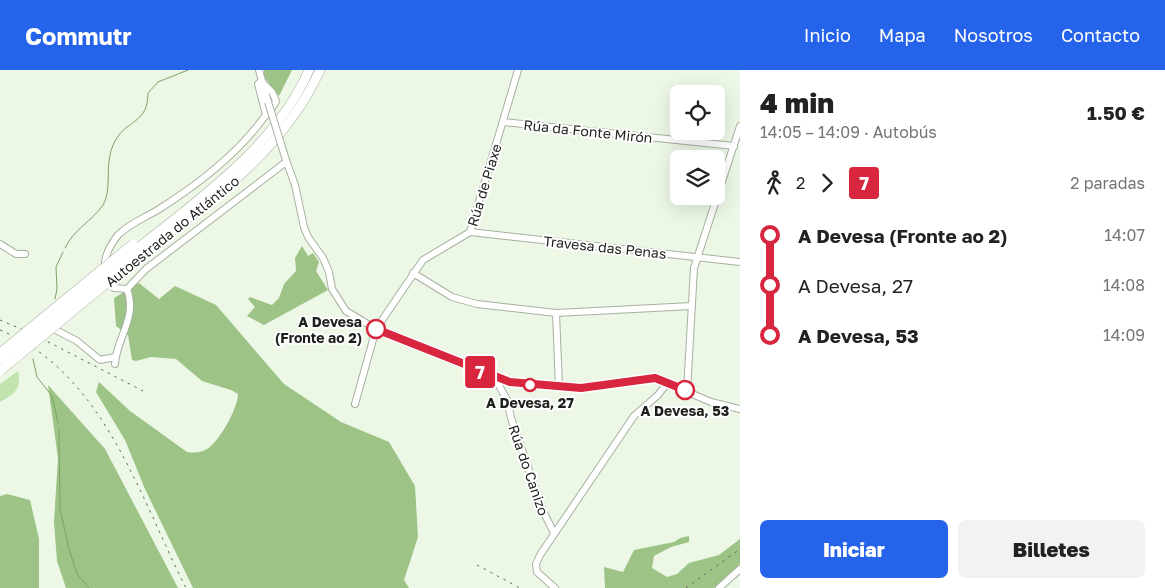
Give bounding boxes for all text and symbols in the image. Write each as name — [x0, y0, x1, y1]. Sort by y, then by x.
text: Commutr — [25, 21, 132, 50]
text: Inicio — [804, 24, 851, 46]
text: Mapa — [879, 24, 926, 46]
text: Nosotros — [954, 24, 1033, 46]
text: Contacto — [1061, 24, 1140, 46]
map controls — [670, 85, 725, 205]
button: locate — [670, 85, 725, 140]
text: 4 min — [760, 86, 834, 119]
text: 1.50 € — [1087, 101, 1145, 124]
street label: Rúa da Fonte Mirón — [523, 116, 653, 146]
text: 14:05 – 14:09 · Autobús — [760, 122, 937, 142]
street label: Rúa de Piaxe — [463, 142, 505, 228]
button: layers — [670, 150, 725, 205]
icon: walk — [760, 169, 788, 197]
icon: forward — [813, 169, 841, 197]
street label: Autoestrada do Atlántico — [102, 172, 242, 290]
text: 7 — [859, 172, 869, 194]
text: 2 — [796, 173, 805, 193]
text: 2 paradas — [1070, 173, 1145, 193]
text: A Devesa (Fronte ao 2) — [798, 224, 1007, 247]
text: 14:07 — [1104, 225, 1145, 245]
street label: Travesa das Penas — [543, 232, 667, 262]
text: A Devesa, 27 — [798, 274, 913, 297]
text: 14:08 — [1103, 275, 1145, 295]
place label: A Devesa (Fronte ao 2) — [275, 313, 362, 346]
marker: A Devesa (Fronte ao 2) — [366, 319, 386, 339]
text: A Devesa, 53 — [798, 324, 919, 347]
text: 14:09 — [1103, 325, 1145, 345]
line badge: 7 — [464, 356, 496, 388]
text: 7 — [475, 361, 485, 383]
marker: A Devesa, 27 — [523, 378, 537, 392]
marker: A Devesa, 53 — [675, 380, 695, 400]
place label: A Devesa, 27 — [486, 394, 574, 411]
place label: A Devesa, 53 — [641, 402, 729, 419]
street label: Rúa do Canizo — [506, 422, 552, 518]
button: Iniciar — [760, 520, 948, 578]
button: Billetes — [958, 520, 1145, 578]

